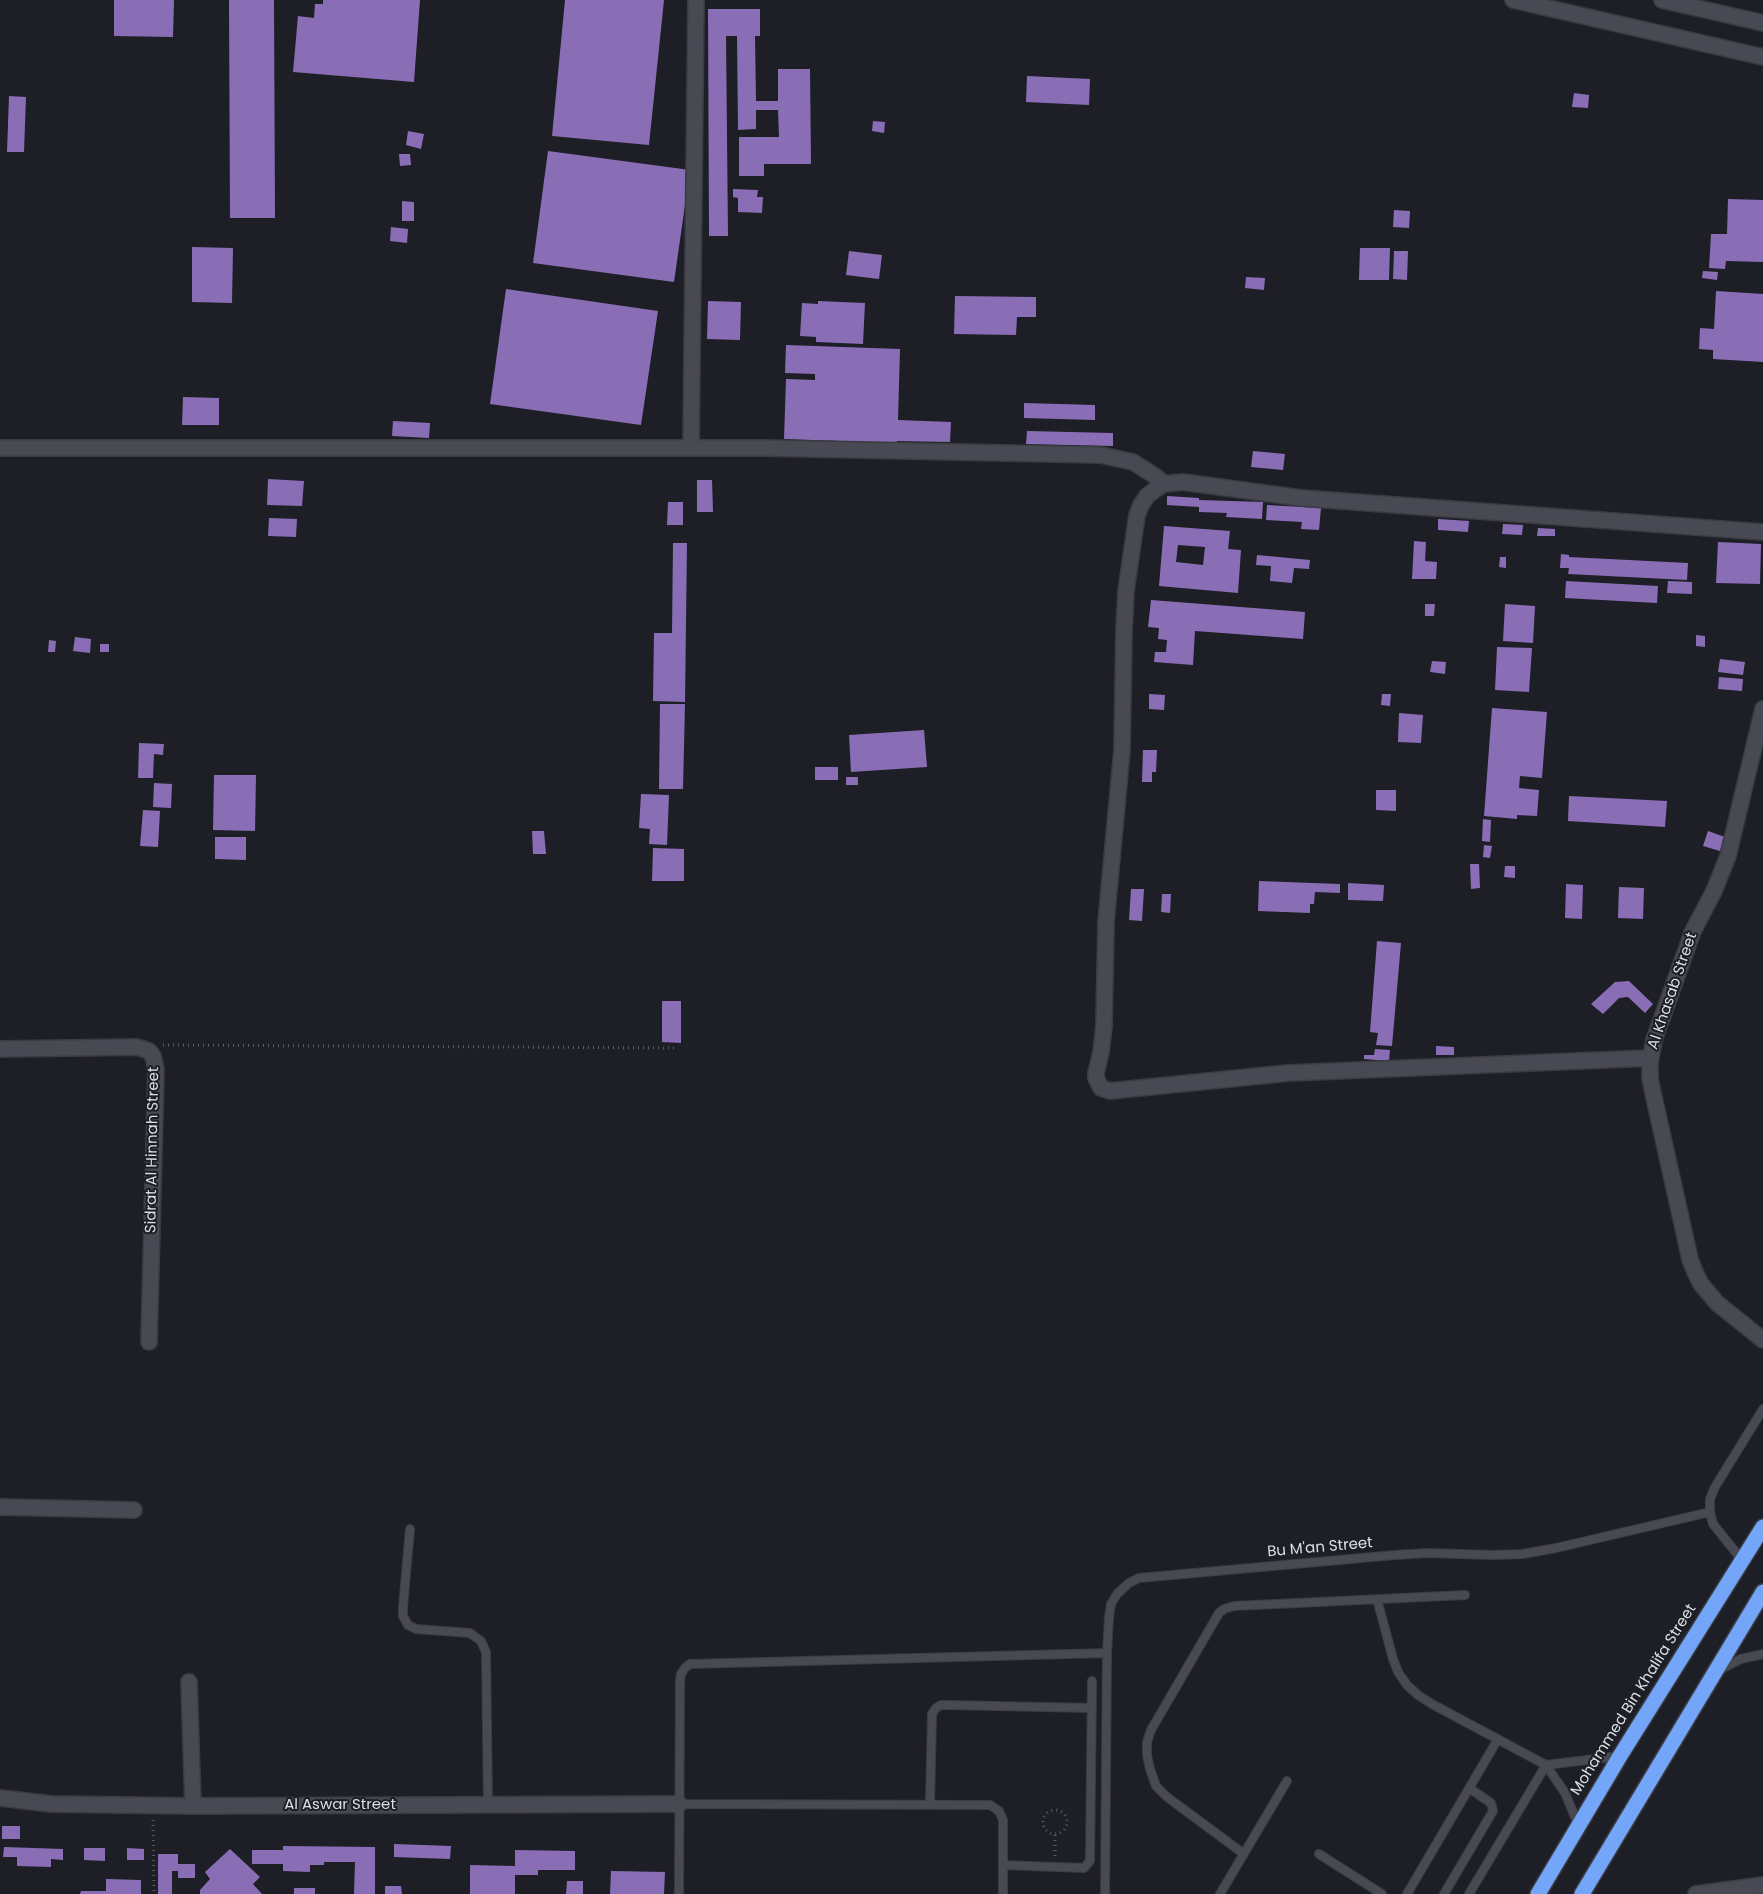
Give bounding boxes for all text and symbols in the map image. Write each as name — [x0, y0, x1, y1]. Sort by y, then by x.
street label: Al Khasab Street — [1645, 930, 1701, 1052]
street label: Sidrat Al Hinnah Street — [143, 1067, 163, 1233]
street label: Bu M'an Street — [1267, 1534, 1373, 1562]
street label: Mohammed Bin Khalifa Street — [1567, 1601, 1701, 1799]
street label: Al Aswar Street — [284, 1796, 396, 1814]

